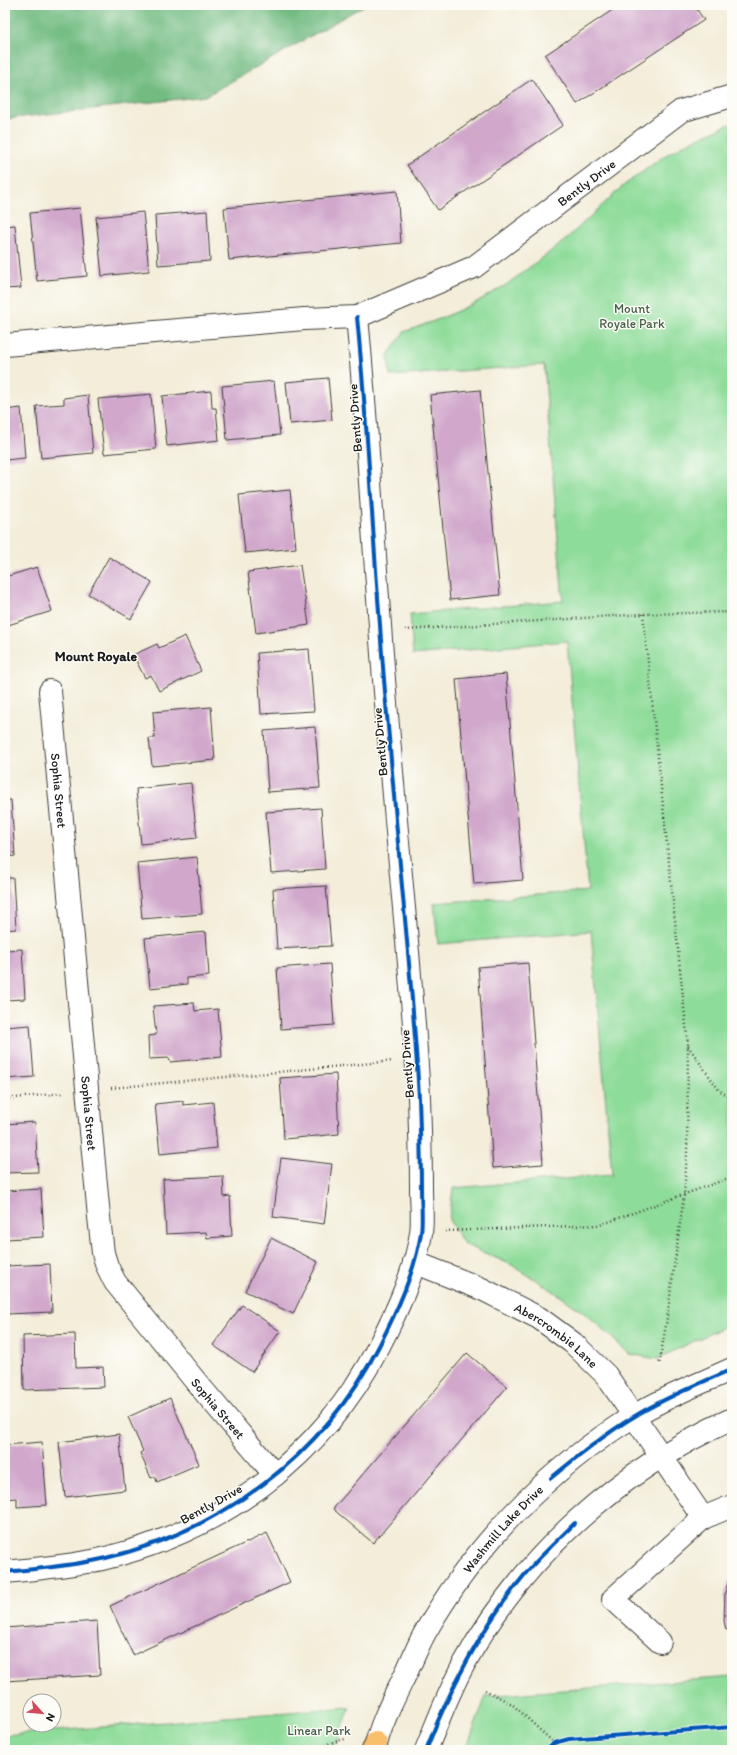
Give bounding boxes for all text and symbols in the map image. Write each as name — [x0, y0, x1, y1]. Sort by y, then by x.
street label: Bently Drive — [554, 156, 618, 209]
park label: Mount Royale Park — [599, 301, 665, 331]
street label: Bently Drive — [345, 383, 365, 453]
district label: Mount Royale — [55, 648, 138, 665]
street label: Bently Drive — [370, 707, 390, 777]
street label: Sophia Street — [48, 752, 70, 829]
street label: Bently Drive — [397, 1029, 417, 1099]
street label: Sophia Street — [78, 1075, 100, 1151]
street label: Abercrombie Lane — [512, 1299, 601, 1371]
street label: Sophia Street — [188, 1375, 248, 1442]
street label: Bently Drive — [177, 1481, 245, 1527]
street label: Washmill Lake Drive — [459, 1482, 546, 1575]
north arrow — [22, 1693, 62, 1733]
text: N — [43, 1711, 58, 1724]
park label: Linear Park — [287, 1723, 351, 1738]

